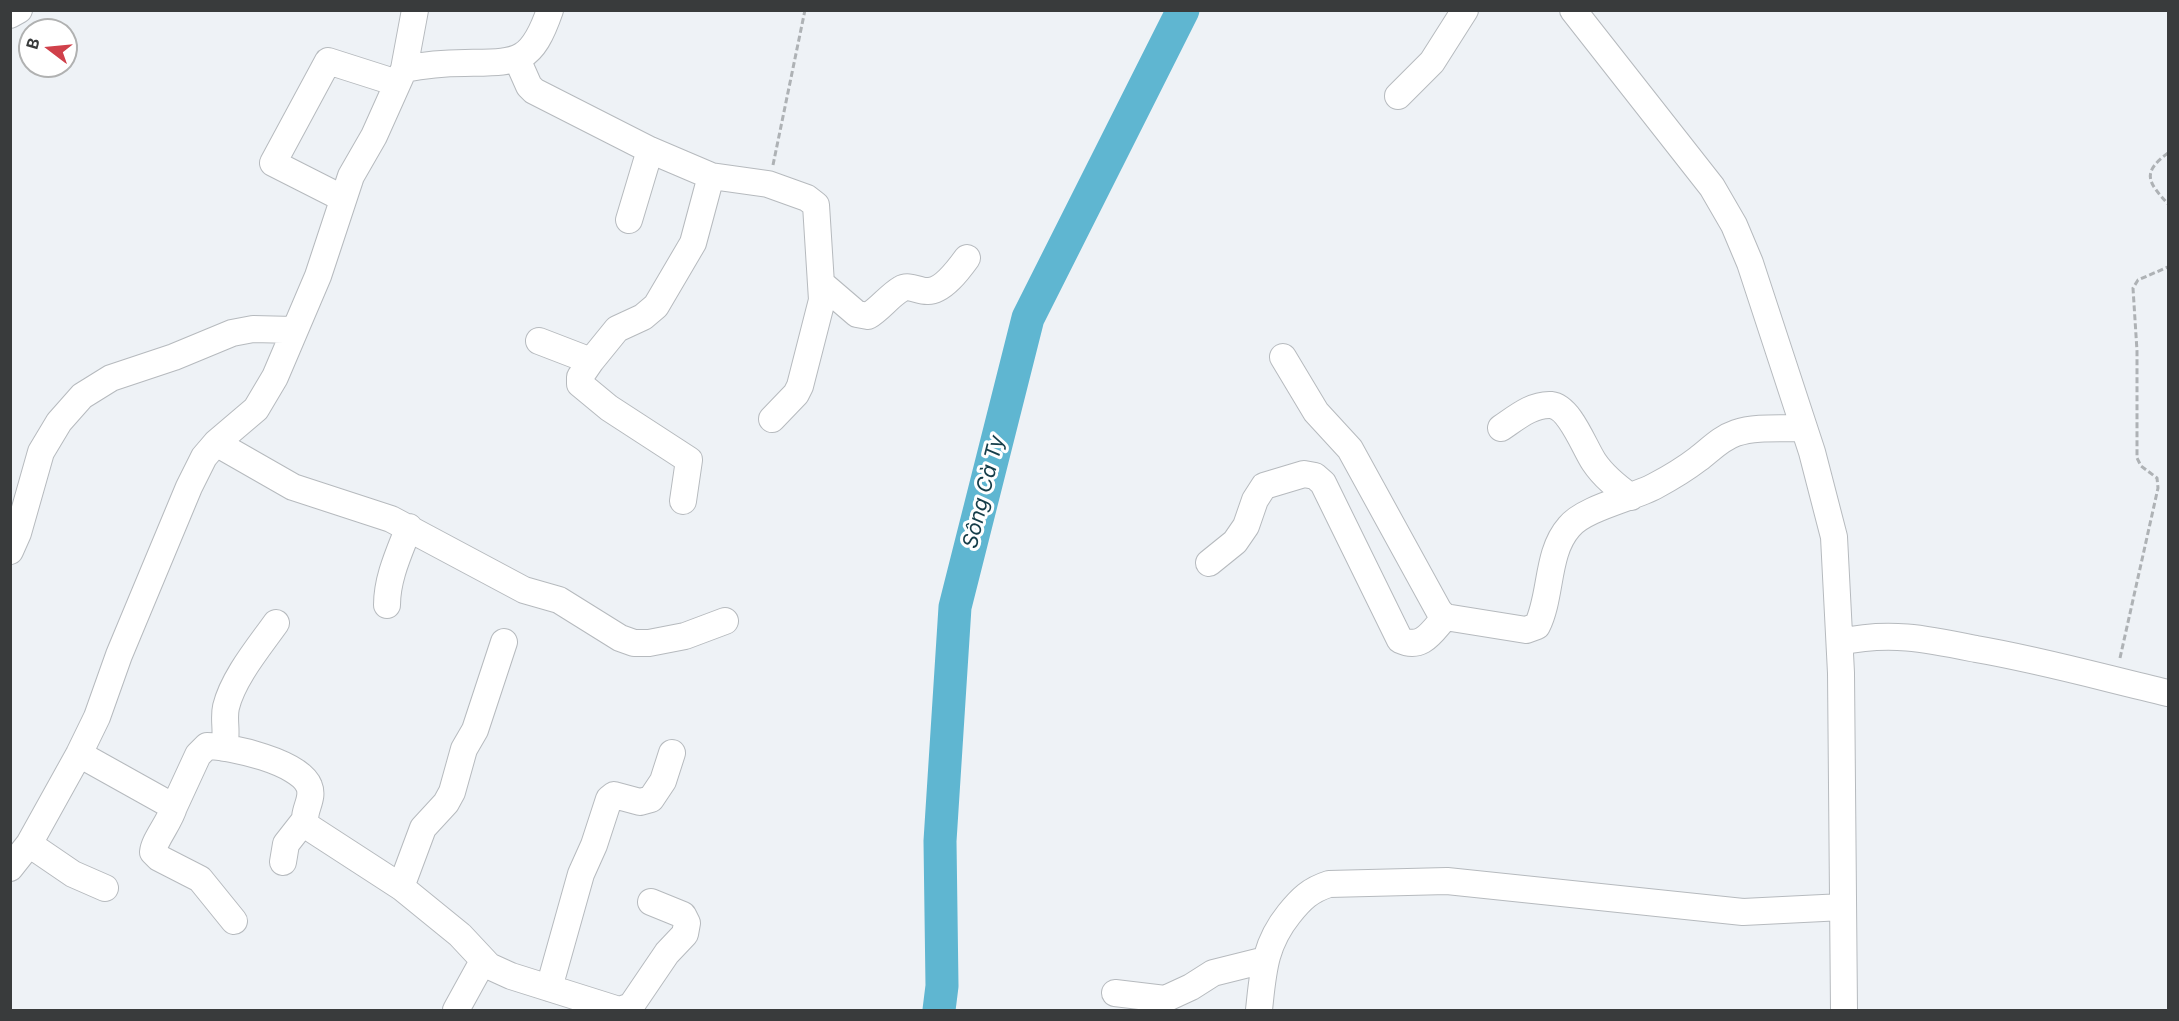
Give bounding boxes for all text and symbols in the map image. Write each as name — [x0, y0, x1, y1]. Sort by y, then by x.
north arrow — [18, 18, 78, 78]
text: B — [22, 36, 44, 51]
water label: Sông Cà Ty — [958, 433, 1010, 551]

